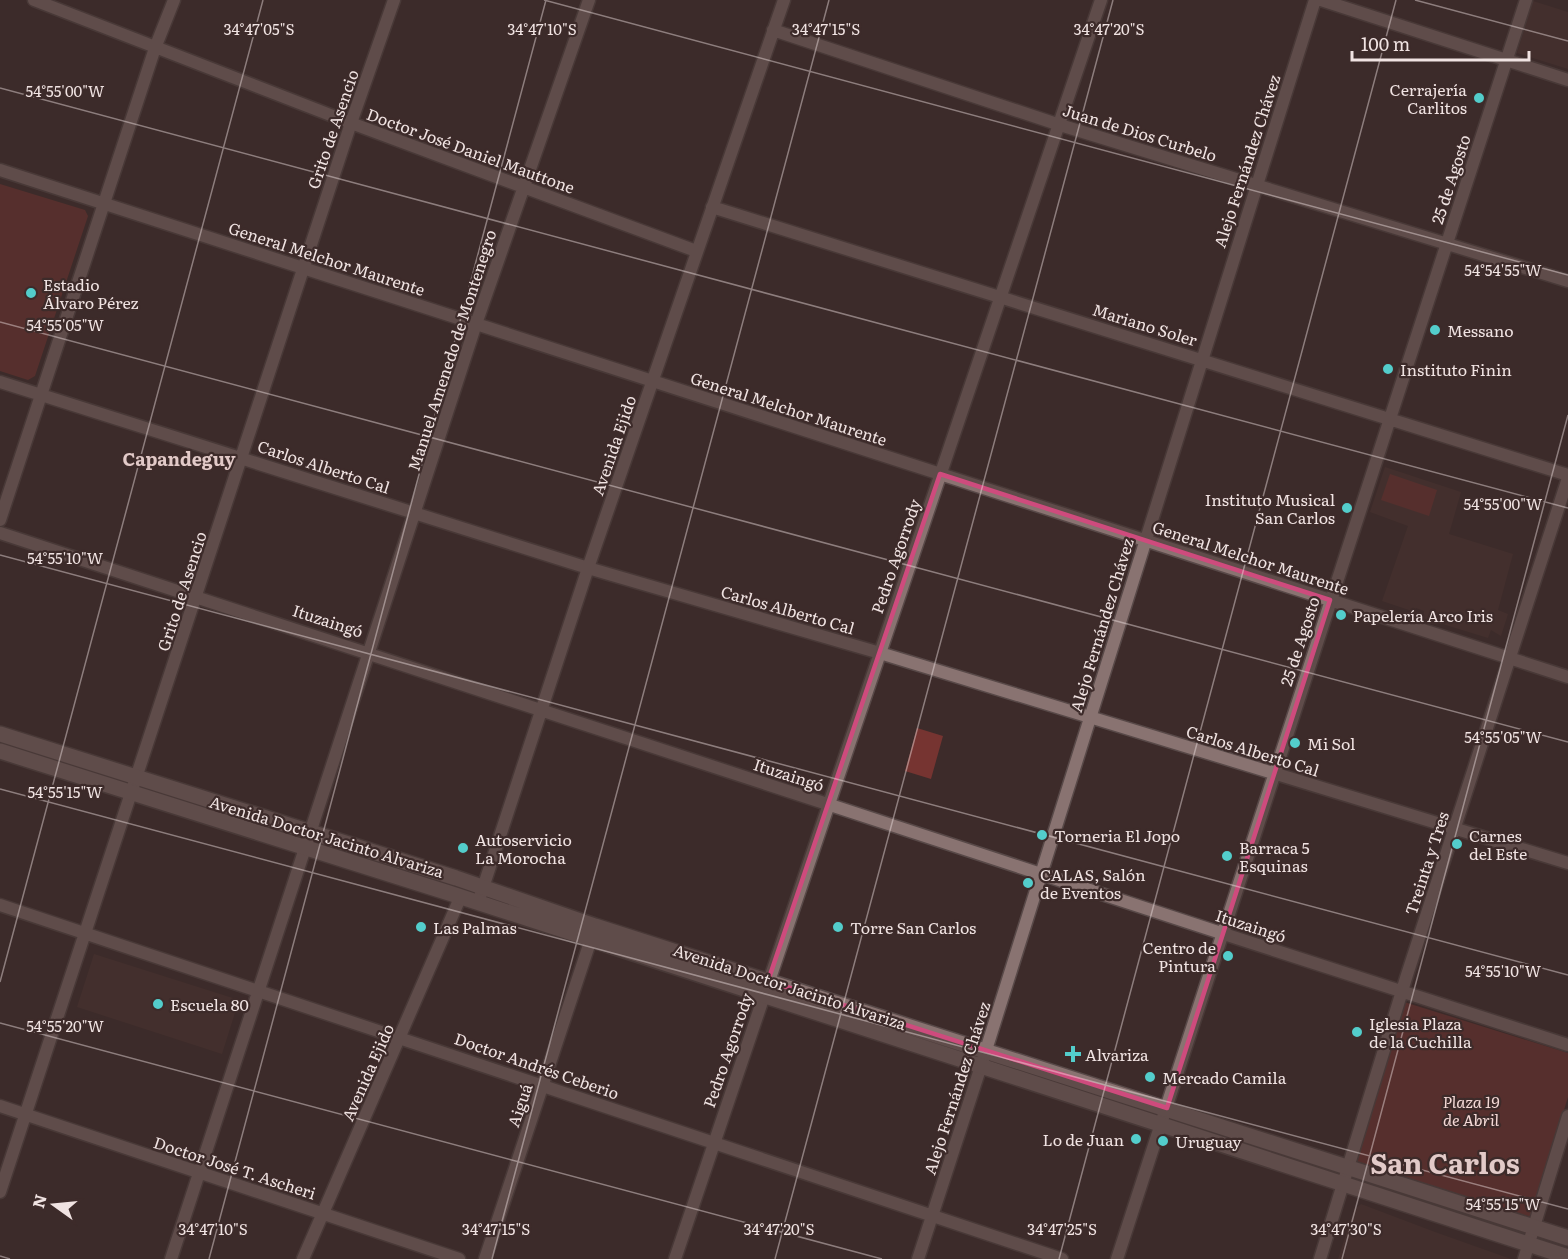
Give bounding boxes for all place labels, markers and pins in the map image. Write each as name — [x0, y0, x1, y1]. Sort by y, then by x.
place label: Cerrajería Carlitos — [1390, 77, 1467, 119]
marker: Cerrajería Carlitos — [1472, 91, 1486, 105]
place label: Estadio Álvaro Pérez — [43, 272, 139, 314]
marker: Estadio Álvaro Pérez — [24, 286, 38, 300]
place label: Messano — [1447, 318, 1514, 342]
marker: Messano — [1428, 323, 1442, 337]
place label: Instituto Finin — [1400, 357, 1512, 381]
marker: Instituto Finin — [1381, 362, 1395, 376]
place label: Instituto Musical San Carlos — [1205, 487, 1335, 529]
marker: Instituto Musical San Carlos — [1340, 501, 1354, 515]
place label: Papelería Arco Iris — [1353, 603, 1493, 627]
marker: Papelería Arco Iris — [1334, 608, 1348, 622]
place label: Mi Sol — [1307, 731, 1355, 755]
marker: Mi Sol — [1288, 736, 1302, 750]
place label: Torneria El Jopo — [1054, 823, 1180, 847]
place label: Carnes del Este — [1469, 823, 1527, 865]
place label: Autoservicio La Morocha — [475, 827, 572, 869]
marker: Torneria El Jopo — [1035, 828, 1049, 842]
place label: Barraca 5 Esquinas — [1239, 835, 1310, 877]
marker: Carnes del Este — [1450, 837, 1464, 851]
marker: Autoservicio La Morocha — [456, 841, 470, 855]
marker: Barraca 5 Esquinas — [1220, 849, 1234, 863]
place label: CALAS, Salón de Eventos — [1040, 862, 1146, 904]
marker: CALAS, Salón de Eventos — [1021, 876, 1035, 890]
place label: Las Palmas — [433, 915, 517, 939]
place label: Torre San Carlos — [850, 915, 976, 939]
marker: Las Palmas — [414, 920, 428, 934]
marker: Torre San Carlos — [831, 920, 845, 934]
place label: Centro de Pintura — [1143, 935, 1216, 977]
marker: Centro de Pintura — [1221, 949, 1235, 963]
place label: Escuela 80 — [170, 992, 249, 1016]
marker: Escuela 80 — [151, 997, 165, 1011]
place label: Iglesia Plaza de la Cuchilla — [1369, 1011, 1472, 1053]
marker: Iglesia Plaza de la Cuchilla — [1350, 1025, 1364, 1039]
place label: Alvariza — [1085, 1042, 1149, 1066]
marker: Alvariza — [1066, 1047, 1080, 1061]
place label: Mercado Camila — [1162, 1065, 1287, 1089]
marker: Mercado Camila — [1143, 1070, 1157, 1084]
place label: Lo de Juan — [1042, 1127, 1124, 1151]
place label: Uruguay — [1175, 1129, 1242, 1153]
marker: Lo de Juan — [1129, 1132, 1143, 1146]
marker: Uruguay — [1156, 1134, 1170, 1148]

